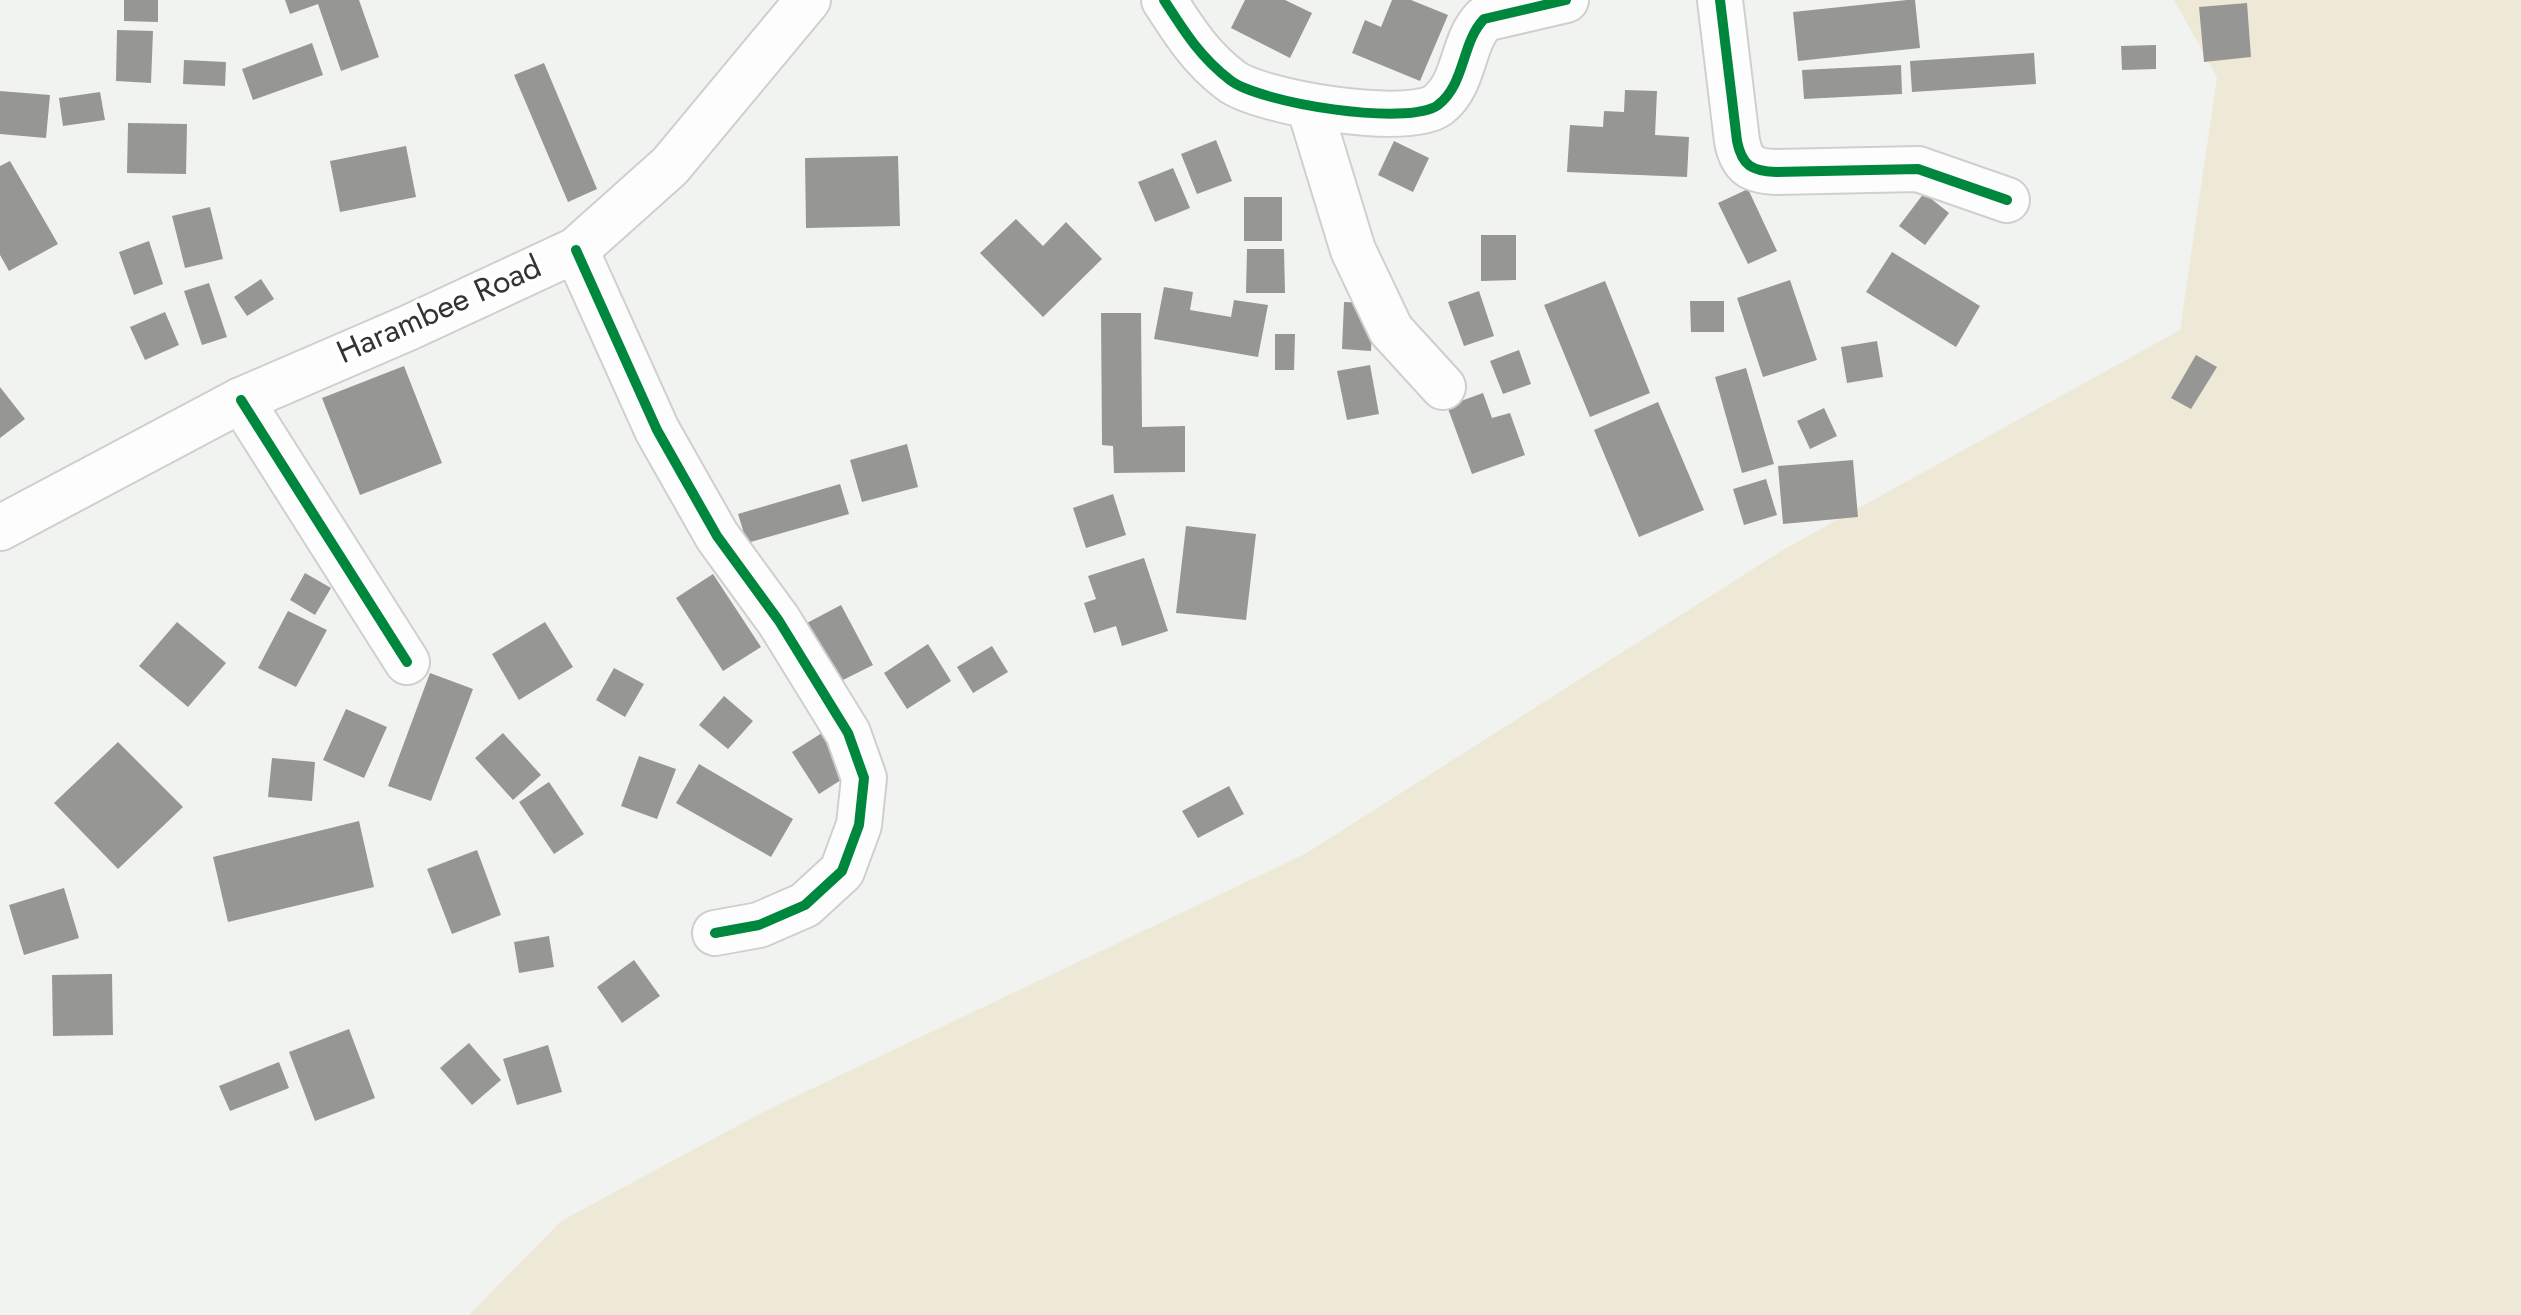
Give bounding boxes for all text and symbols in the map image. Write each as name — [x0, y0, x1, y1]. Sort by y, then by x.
street label: Harambee Road — [332, 250, 548, 374]

